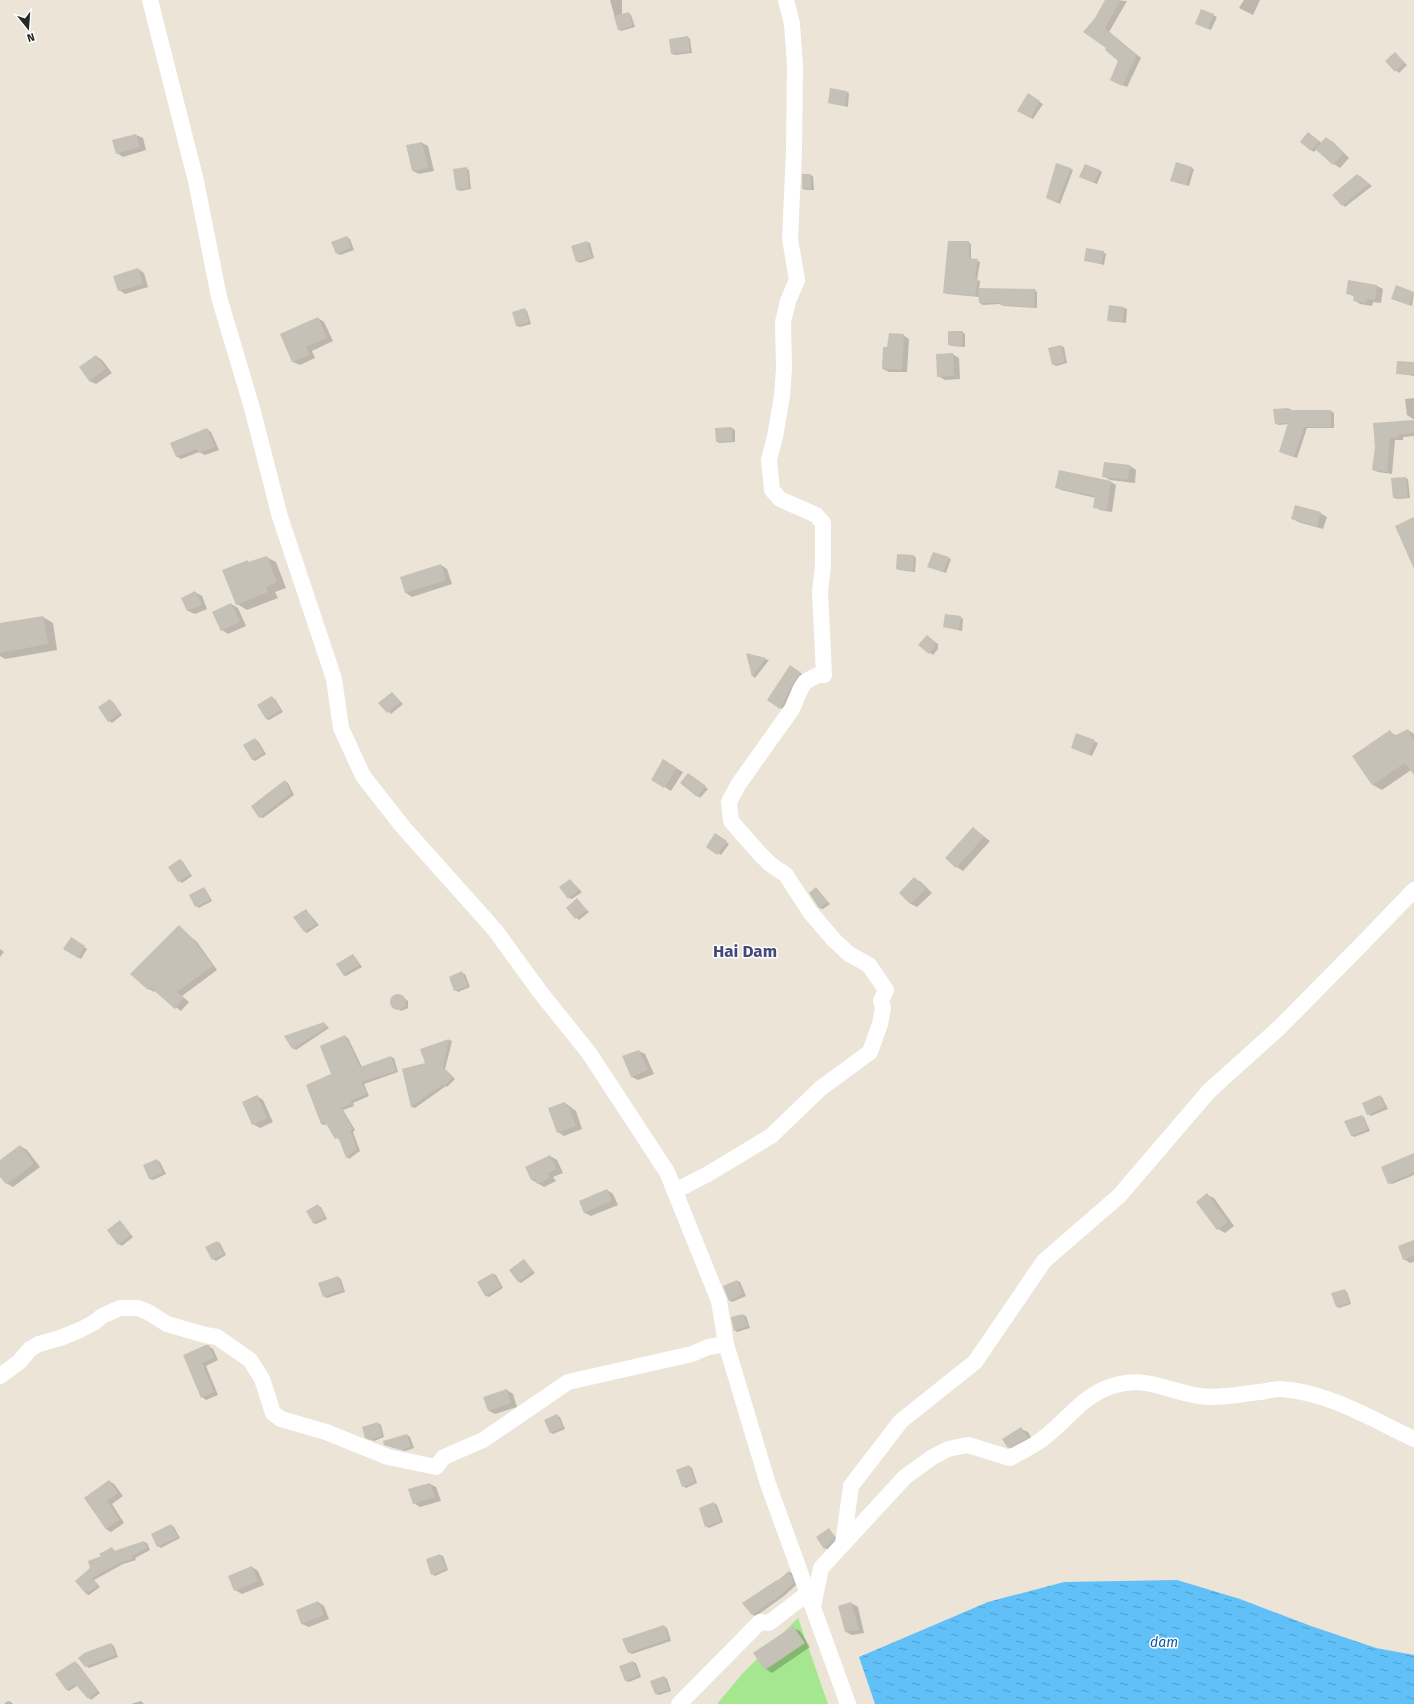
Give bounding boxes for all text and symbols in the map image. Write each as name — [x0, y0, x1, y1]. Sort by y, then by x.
north arrow — [8, 8, 48, 48]
text: N — [25, 30, 36, 44]
district label: Hai Dam — [713, 941, 777, 962]
water label: dam — [1150, 1634, 1178, 1651]

